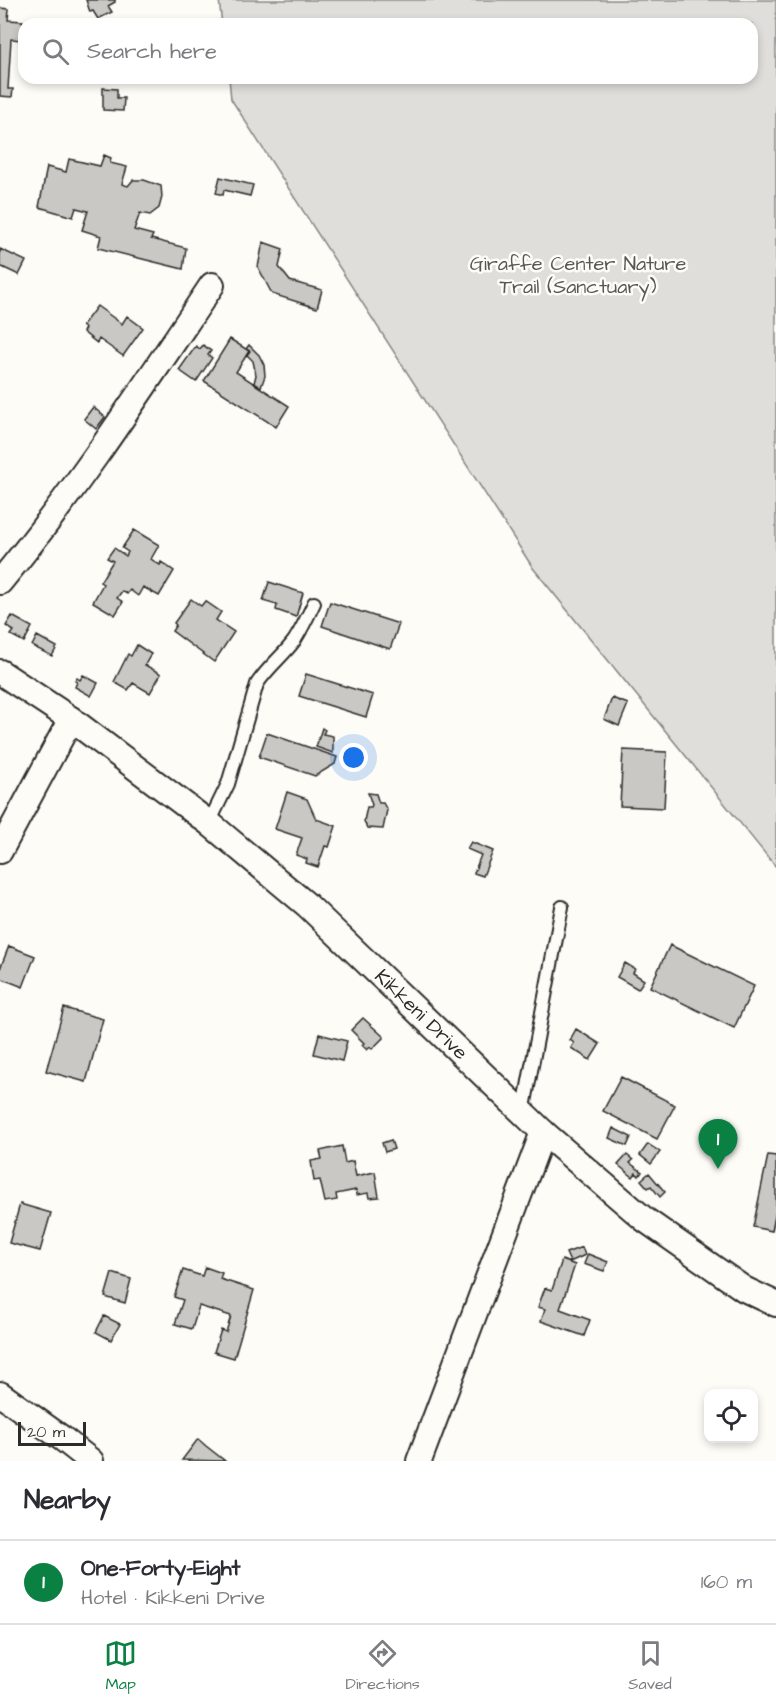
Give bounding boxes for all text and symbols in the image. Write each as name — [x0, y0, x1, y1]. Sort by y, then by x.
search box — [18, 18, 758, 84]
icon: search — [39, 35, 72, 68]
text: Search here — [87, 36, 217, 67]
park label: Giraffe Center Nature Trail (Sanctuary) — [470, 250, 686, 302]
your location — [339, 743, 368, 772]
street label: Kikkeni Drive — [368, 963, 474, 1066]
pin: 1 — [698, 1120, 738, 1169]
map controls — [704, 1389, 758, 1443]
button: locate — [704, 1389, 758, 1443]
scale bar — [18, 1419, 86, 1446]
text: 20 m — [27, 1421, 65, 1443]
text: Nearby — [24, 1482, 111, 1518]
text: One-Forty-Eight — [81, 1553, 241, 1584]
text: 1 — [42, 1568, 45, 1596]
text: 160 m — [701, 1568, 752, 1596]
text: Hotel · Kikkeni Drive — [81, 1584, 265, 1612]
tab: Map — [104, 1637, 137, 1695]
tab: Directions — [346, 1637, 420, 1695]
tab: Saved — [628, 1637, 672, 1695]

